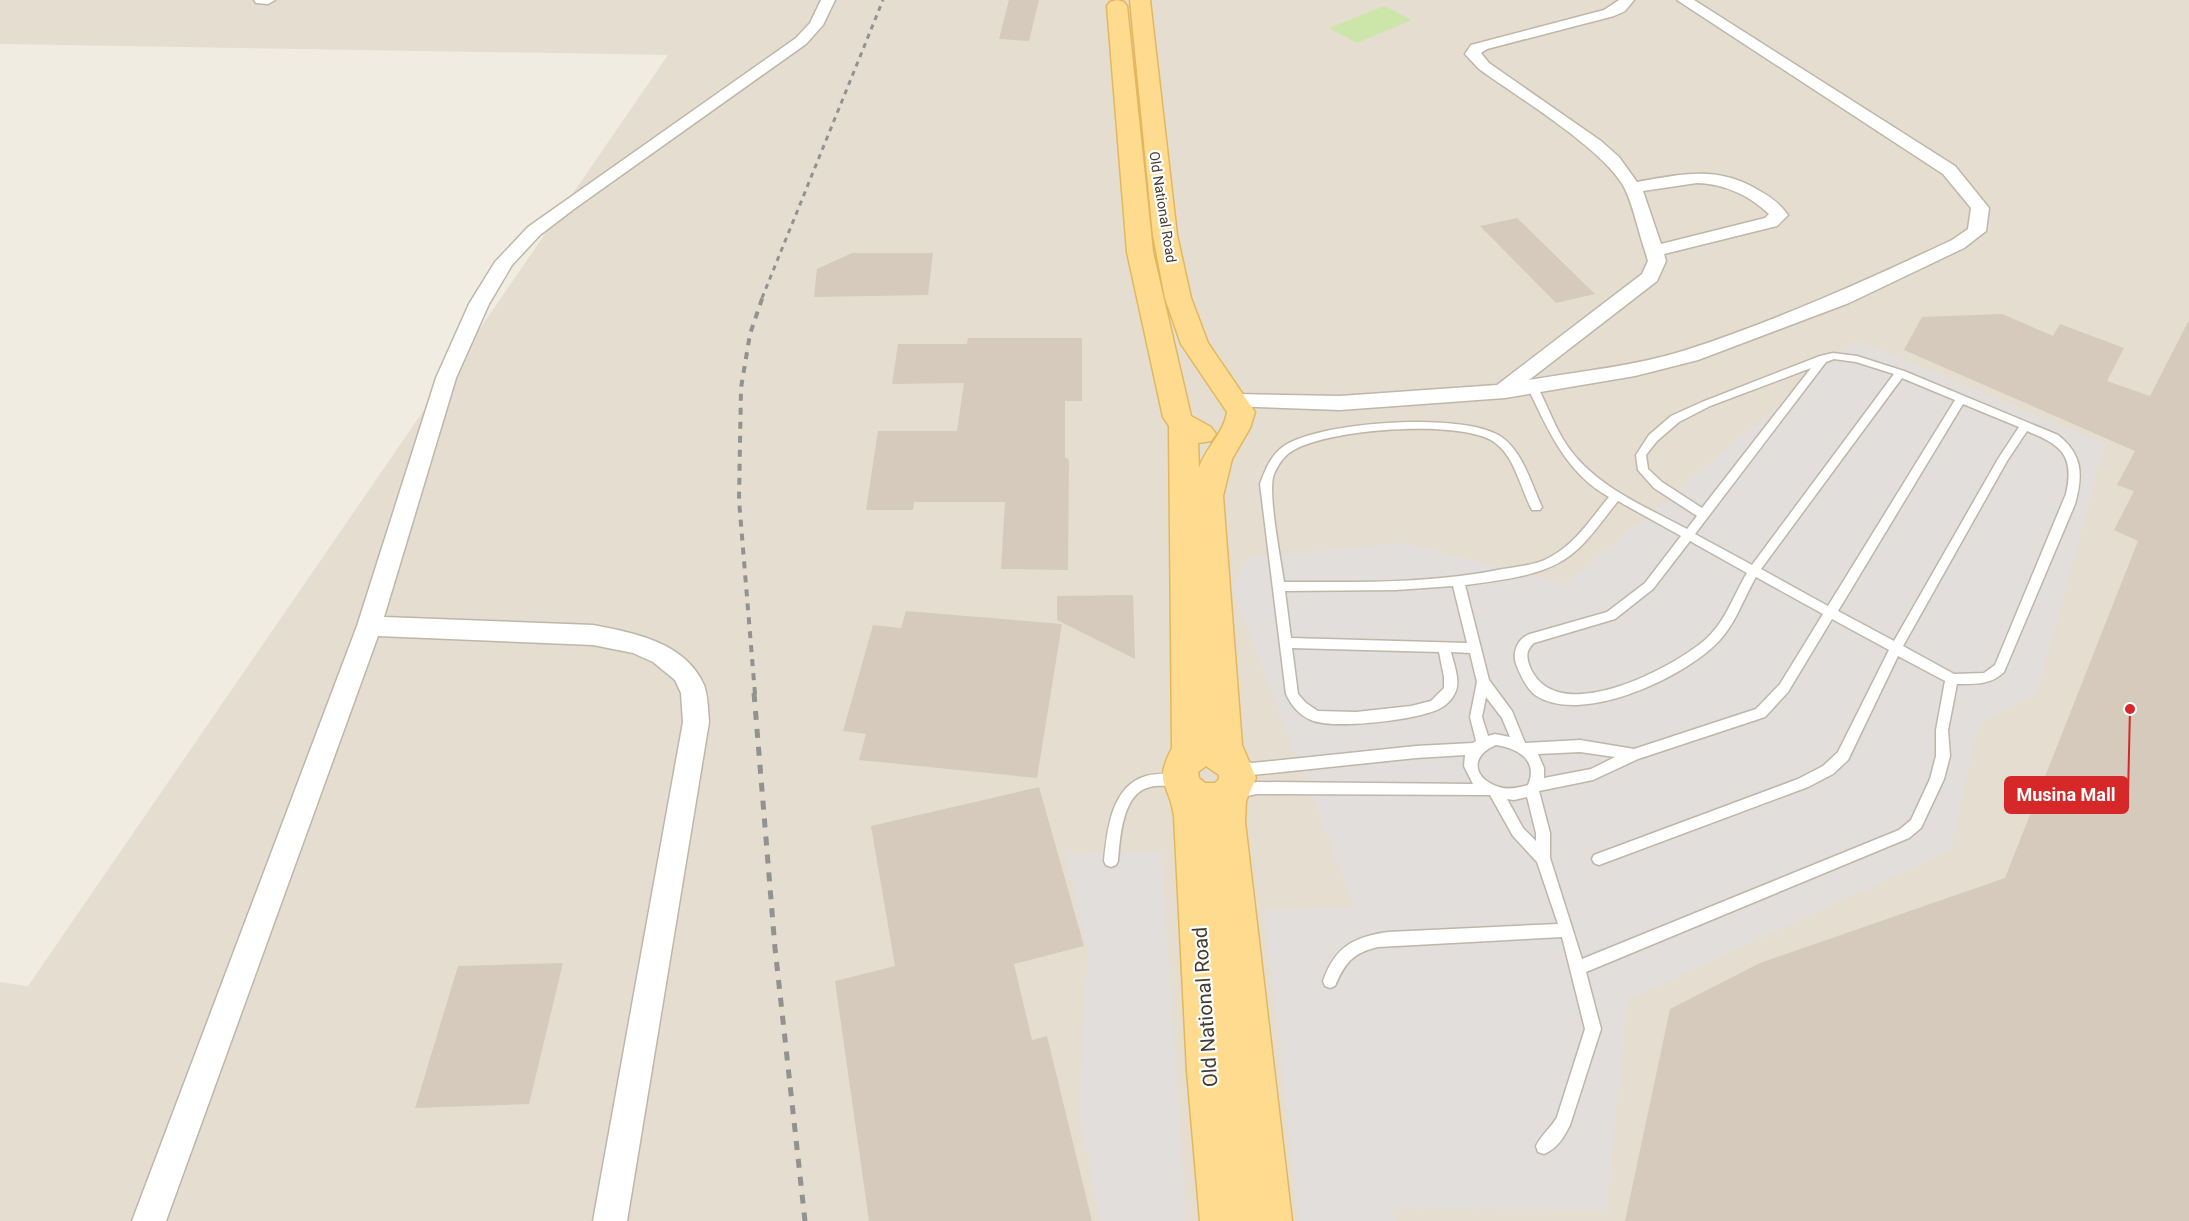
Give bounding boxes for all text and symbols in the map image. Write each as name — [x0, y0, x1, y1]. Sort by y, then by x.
street label: Old National Road — [1146, 150, 1180, 264]
callout: Musina Mall — [2005, 777, 2128, 813]
text: Musina Mall — [2017, 784, 2115, 805]
street label: Old National Road — [1187, 926, 1223, 1088]

